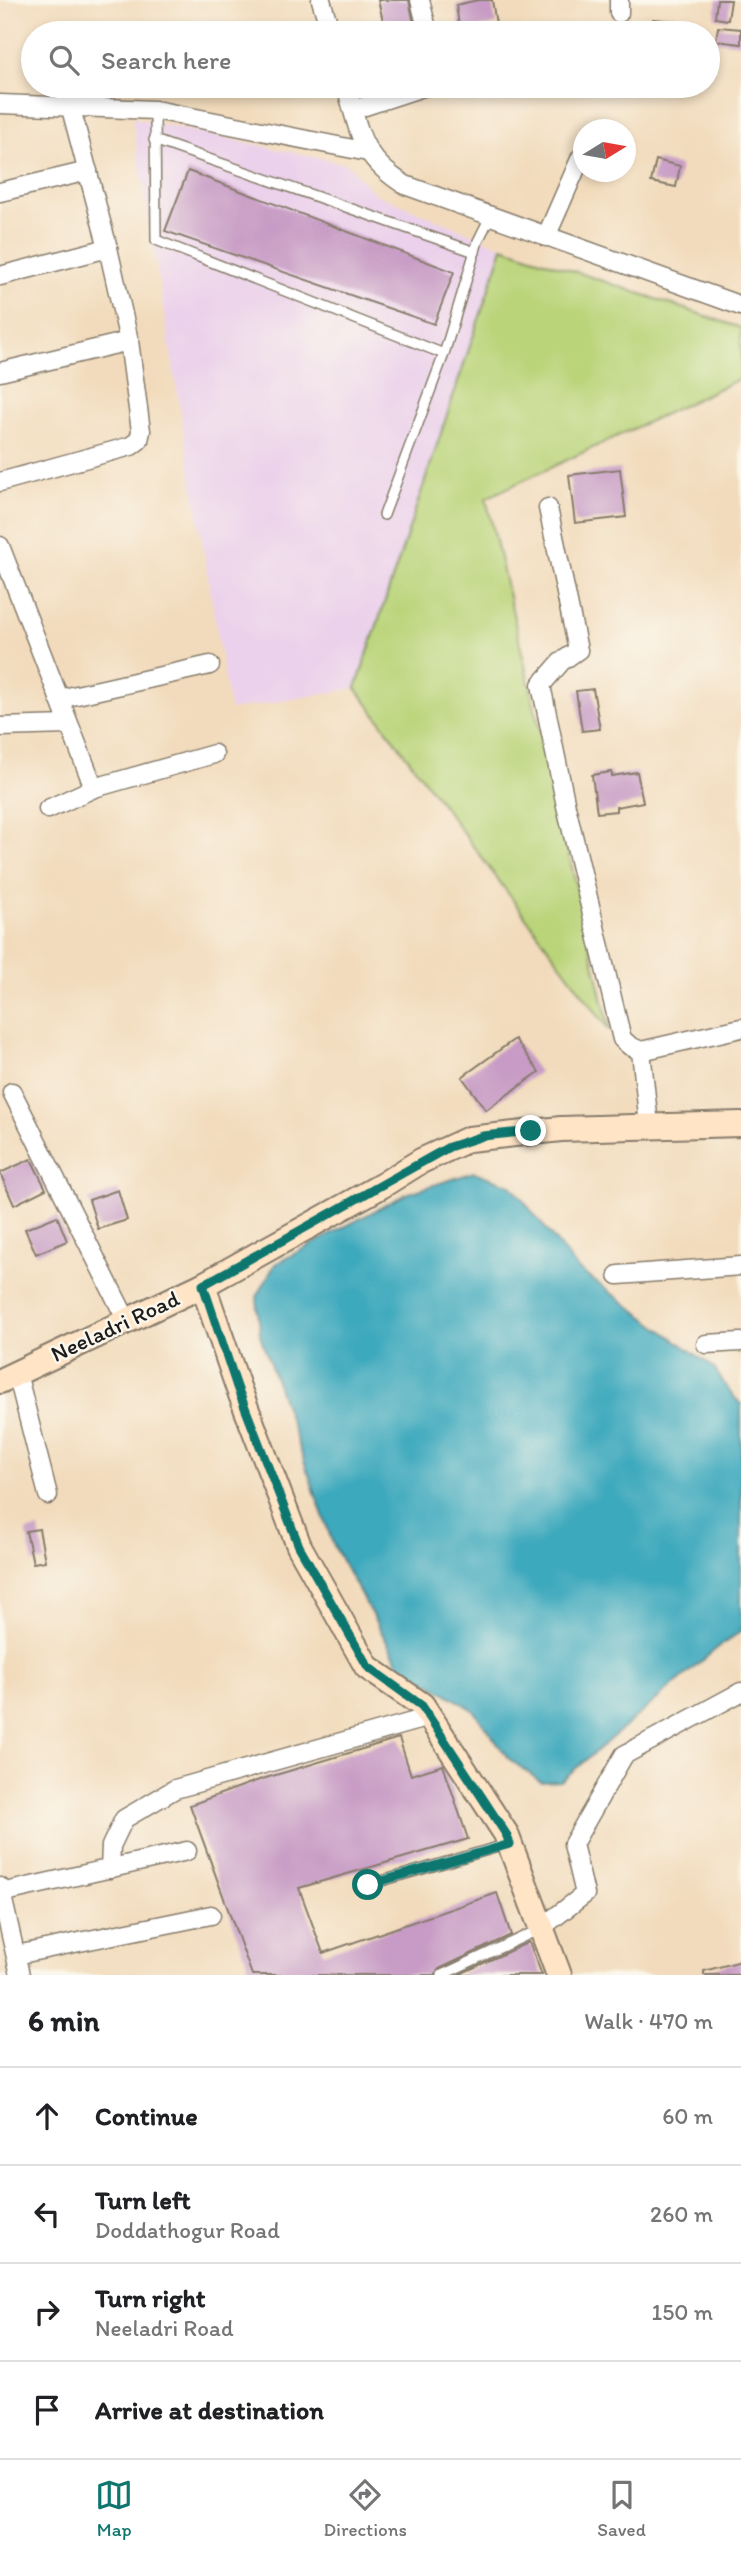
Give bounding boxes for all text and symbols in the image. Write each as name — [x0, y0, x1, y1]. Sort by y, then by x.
search box — [21, 21, 720, 98]
icon: search — [45, 41, 83, 79]
text: Search here — [101, 44, 231, 76]
north arrow — [573, 119, 636, 182]
route end — [515, 1115, 546, 1146]
street label: Neeladri Road — [46, 1284, 184, 1368]
route start — [352, 1869, 383, 1900]
text: 6 min — [28, 2002, 100, 2039]
text: Walk · 470 m — [584, 2007, 713, 2035]
icon: ahead — [28, 2097, 66, 2135]
text: Continue — [95, 2100, 198, 2132]
text: 60 m — [662, 2102, 713, 2130]
text: Turn left — [95, 2184, 191, 2216]
icon: left — [28, 2195, 66, 2233]
text: 260 m — [650, 2200, 713, 2228]
text: Doddathogur Road — [95, 2216, 280, 2244]
text: Turn right — [95, 2282, 206, 2314]
icon: right — [28, 2293, 66, 2331]
text: 150 m — [652, 2298, 713, 2326]
text: Neeladri Road — [95, 2314, 234, 2342]
icon: arrive — [28, 2391, 66, 2429]
text: Arrive at destination — [95, 2394, 324, 2426]
tab: Map — [95, 2476, 133, 2541]
tab: Directions — [323, 2476, 407, 2541]
tab: Saved — [597, 2476, 646, 2541]

